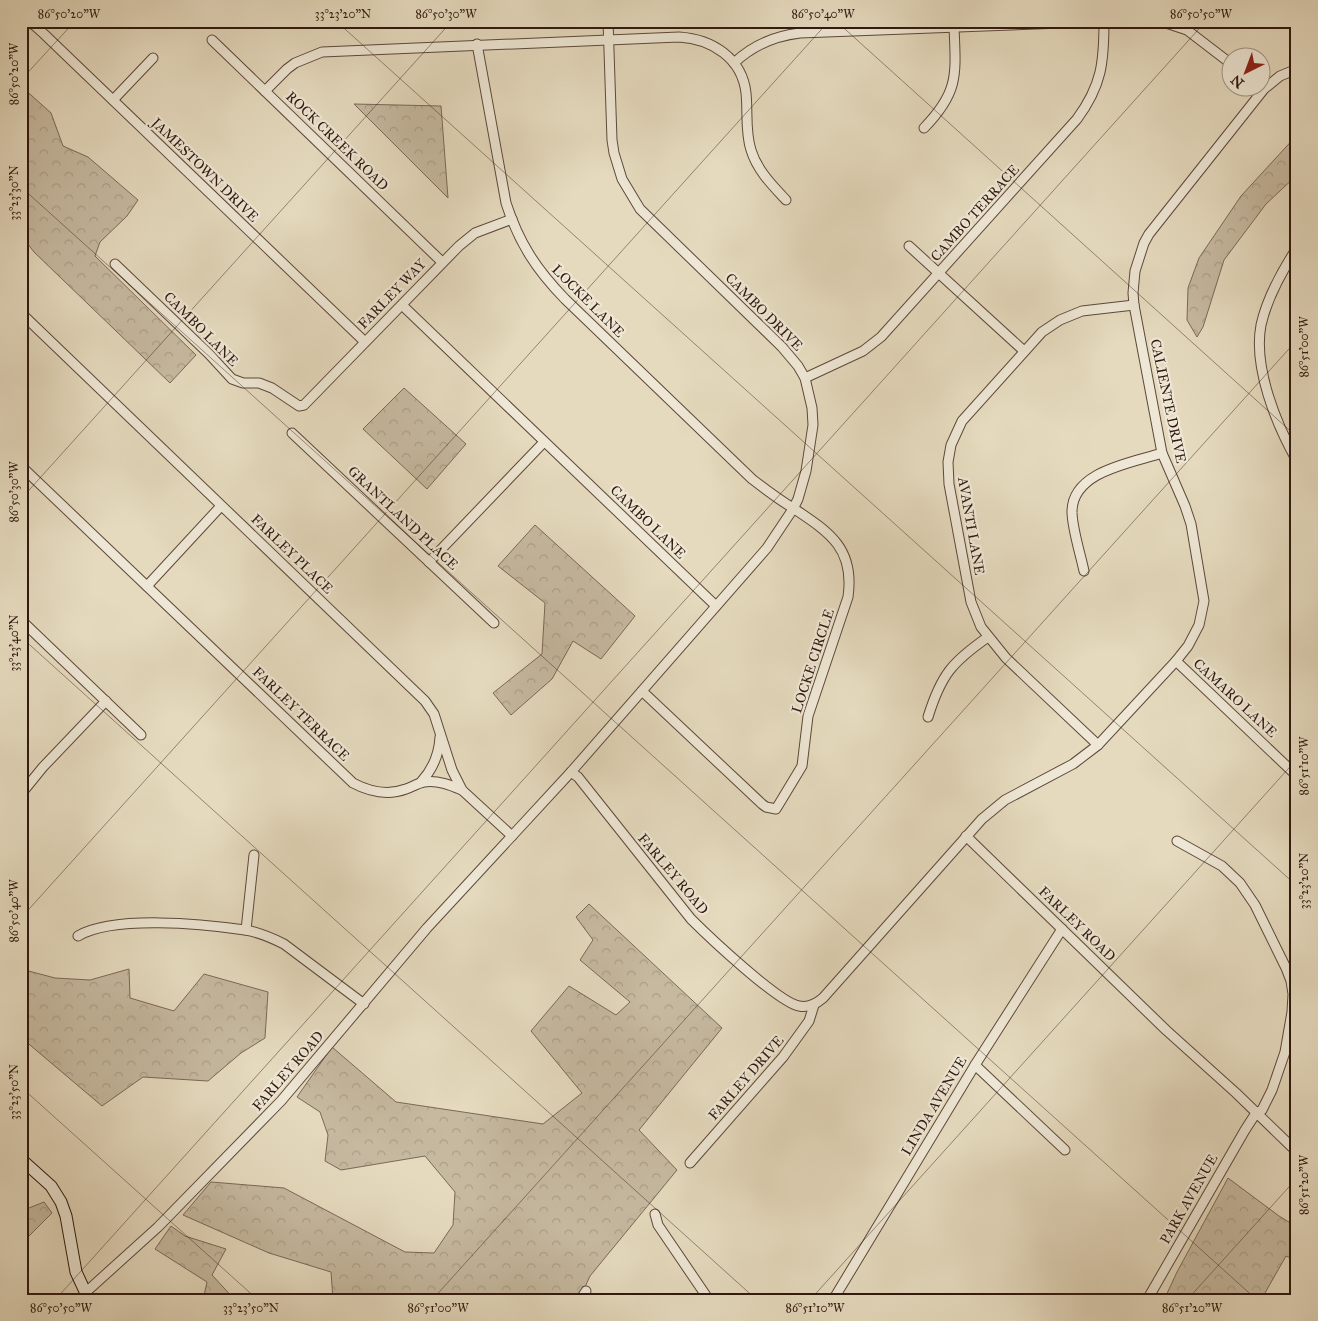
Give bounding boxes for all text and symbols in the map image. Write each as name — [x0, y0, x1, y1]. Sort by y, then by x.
text: 86°50'20"W — [38, 7, 101, 21]
text: 33°23'20"N — [315, 7, 371, 21]
text: 86°50'30"W — [415, 7, 477, 21]
text: 86°50'40"W — [791, 7, 855, 21]
text: 86°50'50"W — [1170, 7, 1233, 21]
text: 86°50'20"W — [7, 42, 21, 105]
north arrow — [1220, 48, 1270, 98]
text: N — [1227, 71, 1248, 92]
street label: ROCK CREEK ROAD — [282, 88, 392, 194]
street label: JAMESTOWN DRIVE — [146, 113, 262, 226]
street label: CAMBO TERRACE — [927, 161, 1023, 265]
text: 33°23'30"N — [7, 165, 21, 221]
street label: FARLEY WAY — [354, 255, 430, 332]
street label: LOCKE LANE — [548, 261, 628, 341]
street label: CAMBO DRIVE — [722, 270, 806, 354]
street label: CAMBO LANE — [160, 288, 242, 370]
text: 86°51'00"W — [1297, 316, 1311, 378]
street label: CALIENTE DRIVE — [1147, 337, 1189, 465]
text: 86°50'30"W — [7, 461, 21, 523]
street label: GRANTLAND PLACE — [344, 462, 462, 574]
street label: AVANTI LANE — [954, 475, 988, 576]
street label: CAMBO LANE — [607, 482, 689, 562]
street label: FARLEY PLACE — [247, 511, 337, 597]
street label: LOCKE CIRCLE — [788, 607, 838, 715]
text: 33°23'40"N — [7, 614, 21, 672]
street label: CAMARO LANE — [1190, 655, 1280, 741]
street label: FARLEY TERRACE — [249, 663, 353, 765]
text: 86°51'10"W — [1297, 736, 1311, 795]
street label: FARLEY ROAD — [634, 830, 712, 918]
text: 33°23'20"N — [1297, 853, 1311, 909]
text: 86°50'40"W — [7, 879, 21, 943]
street label: FARLEY ROAD — [1035, 883, 1119, 965]
street label: FARLEY ROAD — [249, 1028, 327, 1114]
street label: FARLEY DRIVE — [705, 1032, 787, 1124]
street label: LINDA AVENUE — [898, 1053, 970, 1159]
text: 33°23'50"N — [7, 1064, 21, 1120]
street label: PARK AVENUE — [1156, 1151, 1222, 1247]
text: 86°51'20"W — [1297, 1154, 1311, 1215]
text: 86°50'50"W — [30, 1301, 93, 1315]
text: 33°23'50"N — [223, 1301, 279, 1315]
text: 86°51'00"W — [407, 1301, 469, 1315]
text: 86°51'10"W — [786, 1301, 845, 1315]
text: 86°51'20"W — [1162, 1301, 1223, 1315]

